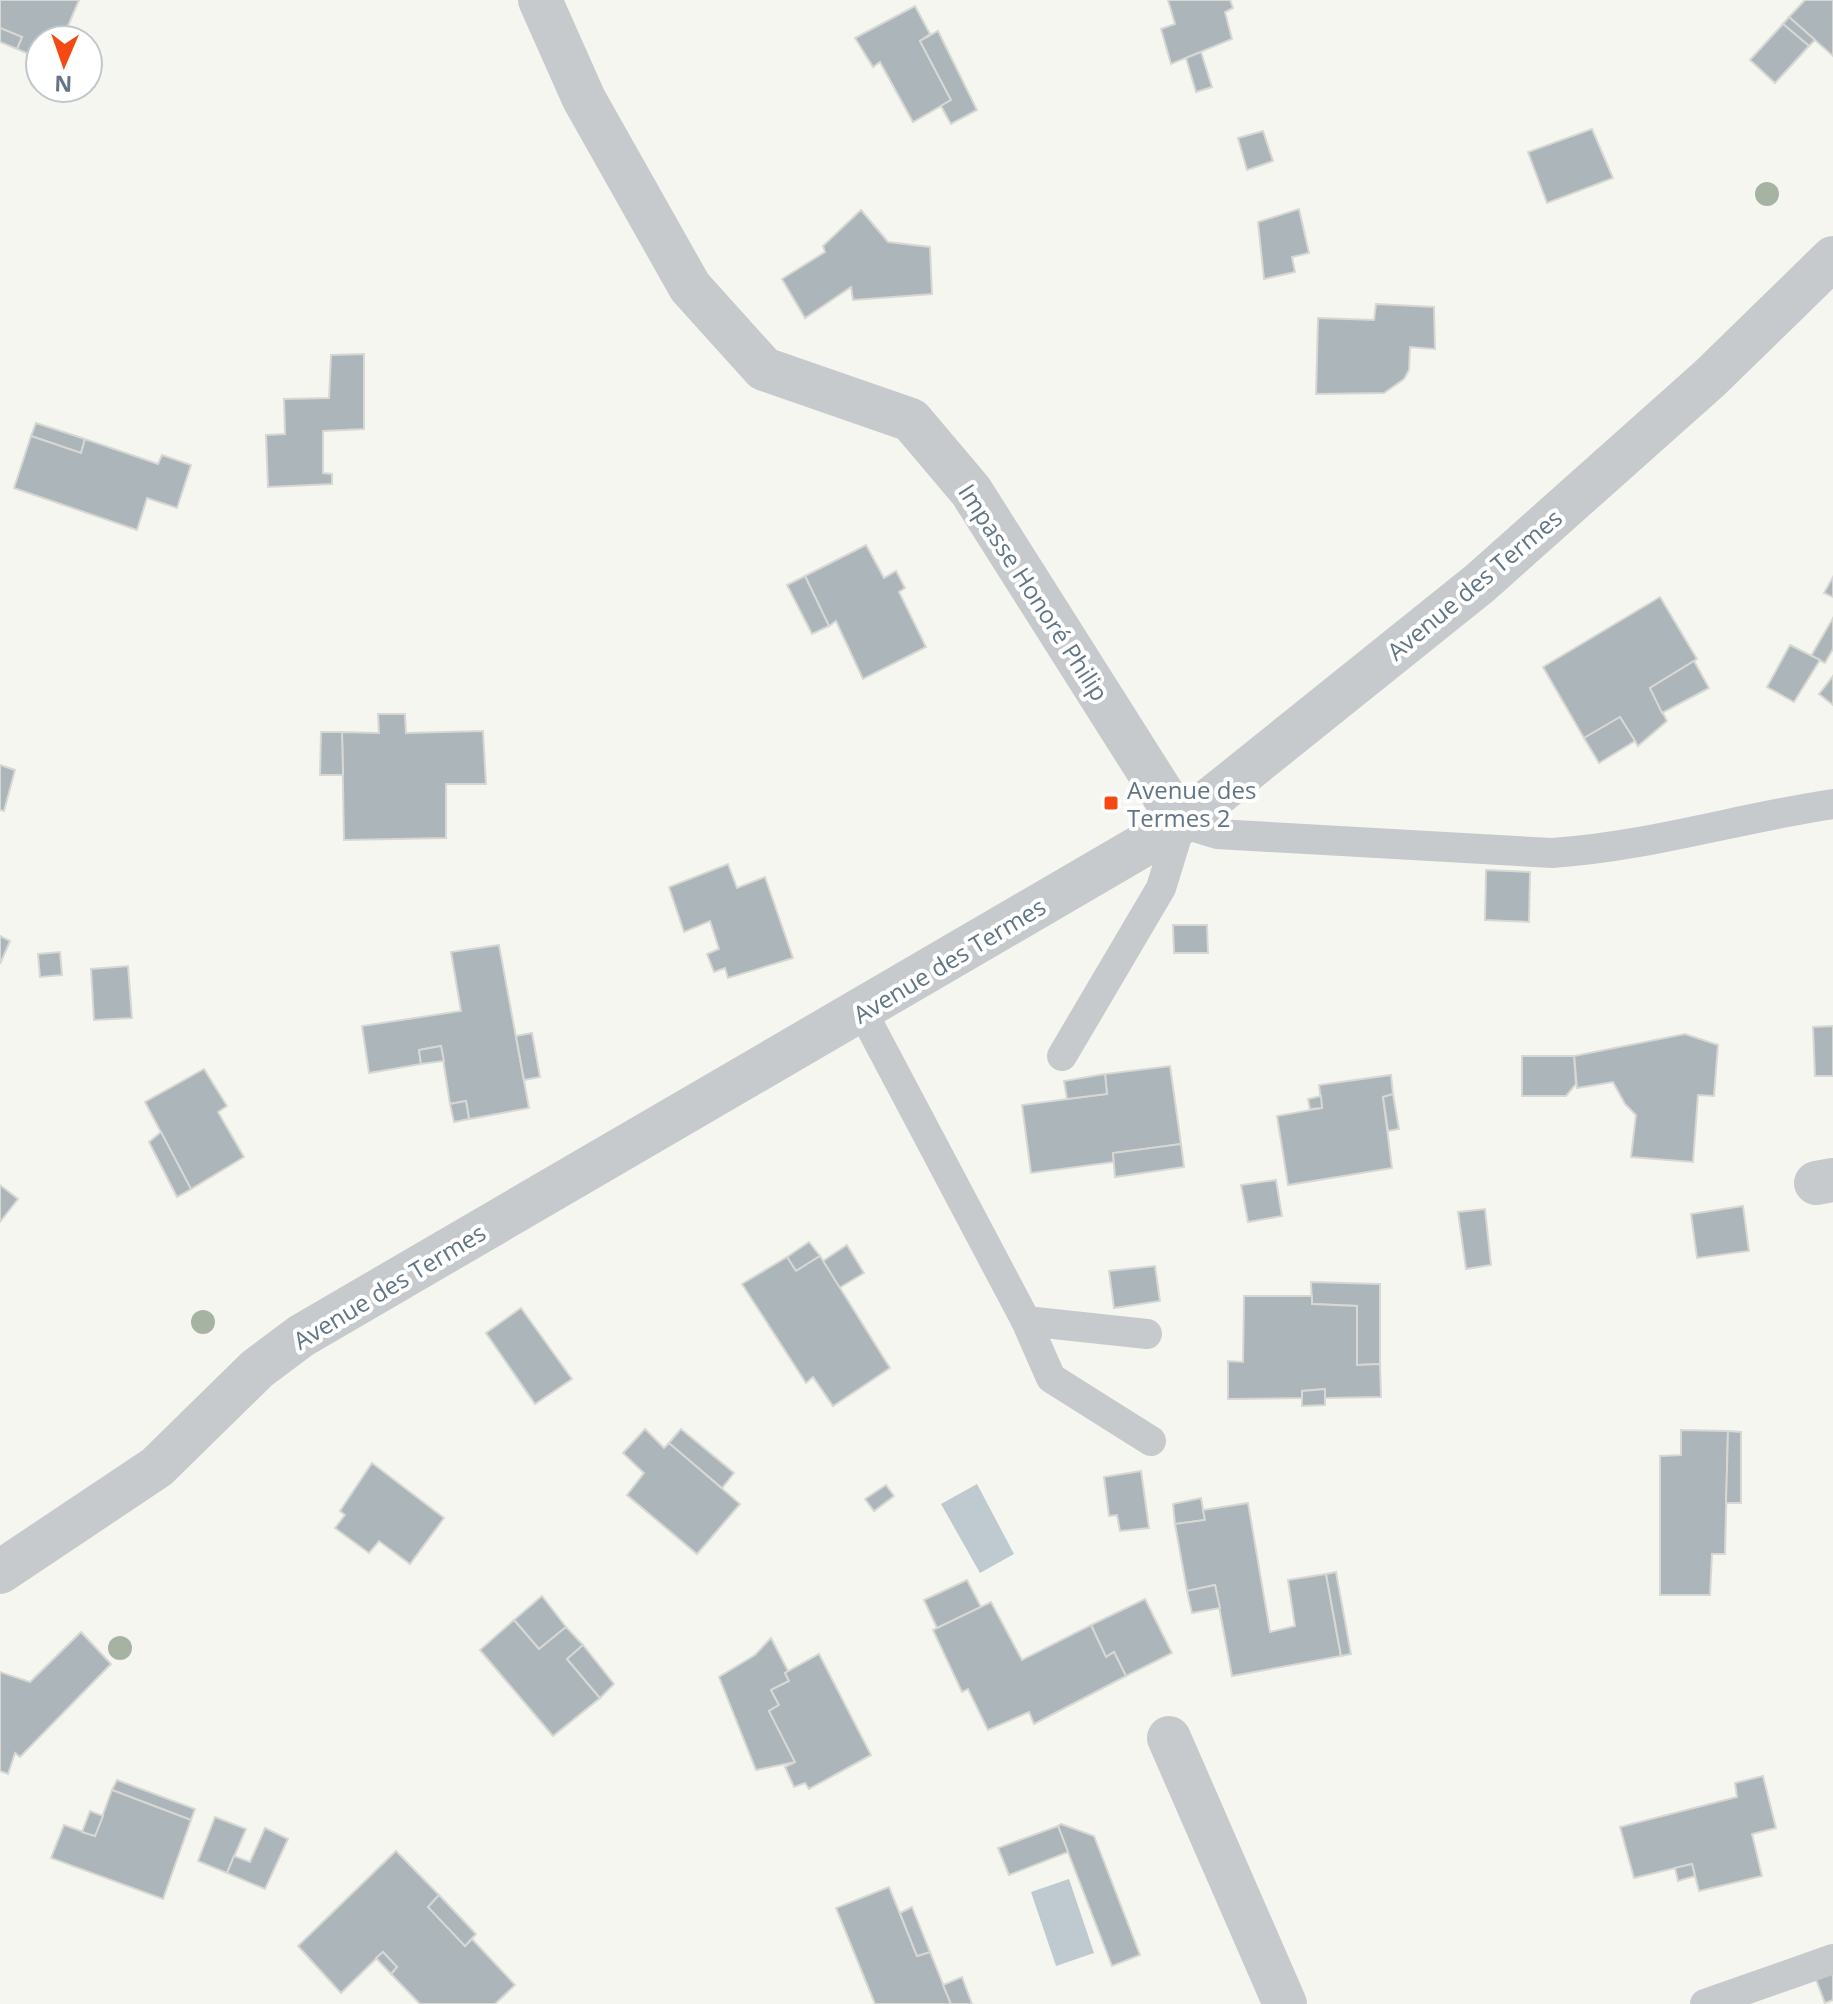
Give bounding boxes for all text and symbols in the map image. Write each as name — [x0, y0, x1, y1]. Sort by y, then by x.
north arrow — [24, 24, 104, 104]
text: N — [54, 70, 73, 100]
street label: Impasse Honoré Philip — [951, 477, 1117, 707]
street label: Avenue des Termes — [1379, 501, 1569, 667]
place label: Avenue des Termes 2 — [1127, 773, 1256, 834]
marker: Avenue des Termes 2 — [1102, 794, 1120, 812]
street label: Avenue des Termes — [847, 889, 1051, 1031]
street label: Avenue des Termes — [287, 1215, 491, 1357]

